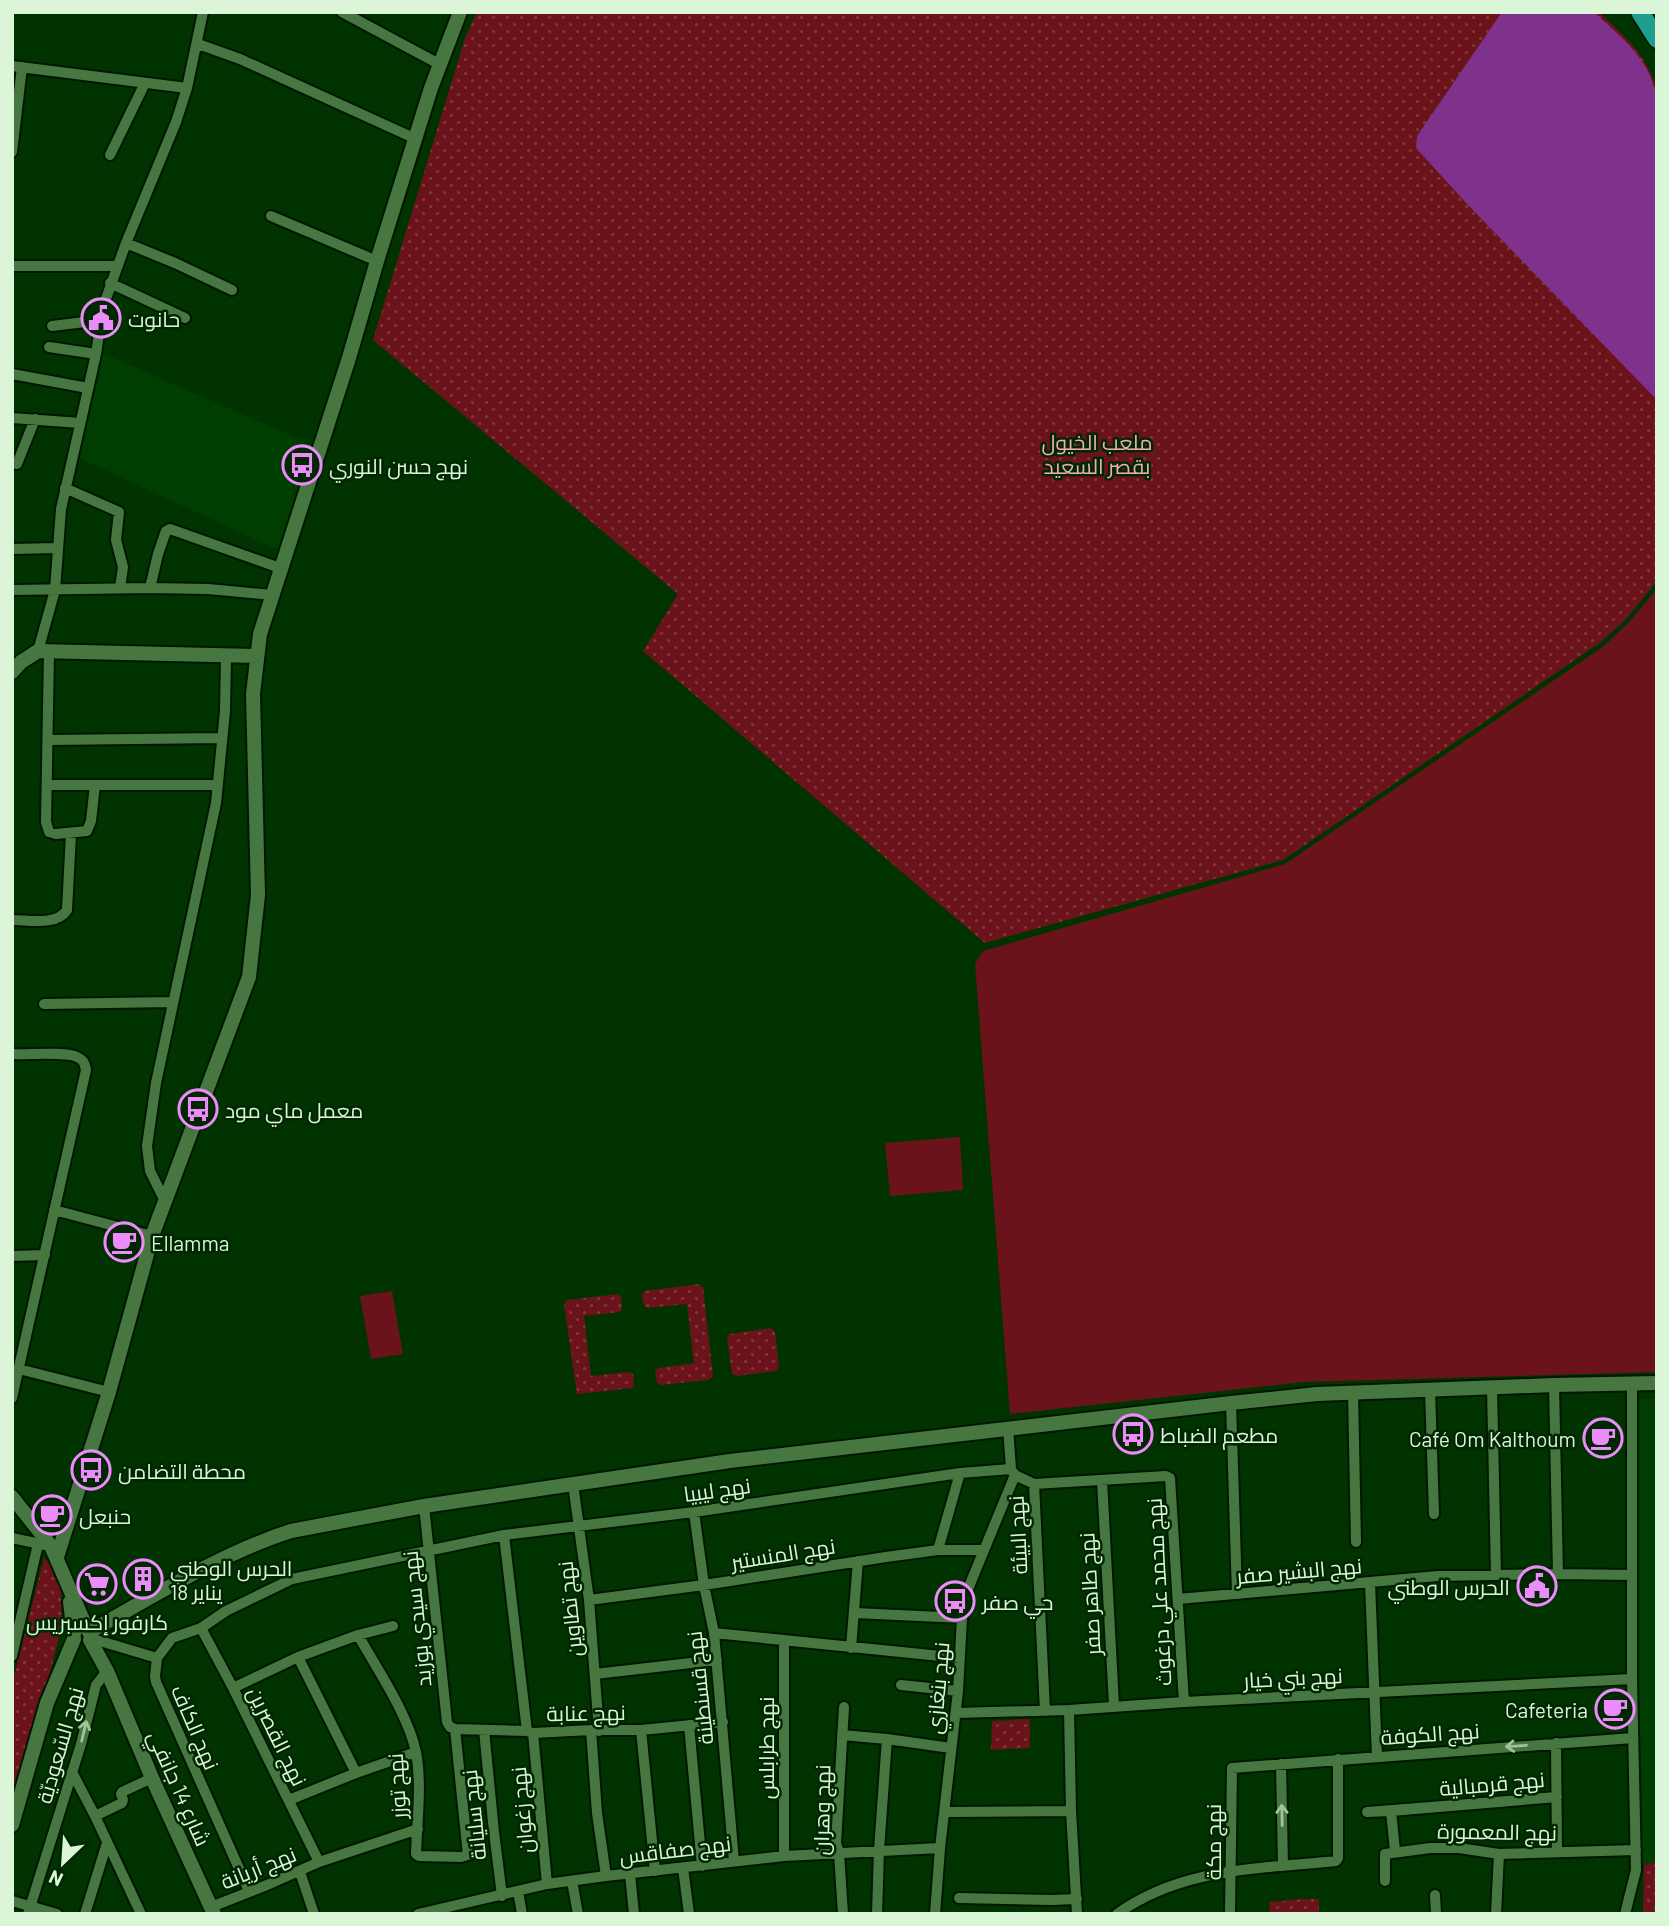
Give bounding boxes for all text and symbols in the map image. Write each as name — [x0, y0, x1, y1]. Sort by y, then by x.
public building icon: حانوت — [80, 297, 122, 339]
place label: حانوت — [128, 306, 180, 332]
park label: ملعب الخيول بقصر السعيد — [1041, 429, 1153, 479]
bus stop icon: نهج حسن النوري — [281, 444, 323, 486]
place label: نهج حسن النوري — [329, 453, 468, 483]
bus stop icon: معمل ماي مود — [177, 1088, 219, 1130]
place label: معمل ماي مود — [225, 1097, 363, 1127]
cafe icon: Ellamma — [103, 1221, 145, 1263]
place label: Ellamma — [151, 1230, 230, 1255]
bus stop icon: مطعم الضباط — [1112, 1413, 1154, 1455]
cafe icon: Café Om Kalthoum — [1582, 1417, 1624, 1459]
place label: مطعم الضباط — [1160, 1422, 1278, 1450]
place label: Café Om Kalthoum — [1409, 1426, 1576, 1451]
bus stop icon: محطة التضامن — [70, 1449, 112, 1491]
place label: محطة التضامن — [118, 1458, 246, 1485]
street label: نهج ليبيا — [682, 1472, 753, 1509]
cafe icon: حنبعل — [31, 1494, 73, 1536]
street label: نهج البيئة — [1002, 1495, 1035, 1575]
street label: نهج محمد علي درغوث — [1141, 1497, 1180, 1687]
place label: حنبعل — [79, 1503, 131, 1530]
street label: نهج المنستير — [728, 1532, 837, 1577]
street label: نهج طاهر صفر — [1073, 1532, 1108, 1657]
street label: نهج سيدي بوزيد — [396, 1549, 441, 1688]
street label: نهج البشير صفر — [1234, 1552, 1363, 1591]
place label: الحرس الوطني 18 يناير — [170, 1555, 293, 1605]
building icon: الحرس الوطني 18 يناير — [122, 1558, 164, 1600]
street label: نهج تطاوين — [552, 1560, 589, 1658]
supermarket icon: كارفور إكسبريس — [76, 1563, 118, 1605]
public building icon: الحرس الوطني — [1516, 1565, 1558, 1607]
place label: الحرس الوطني — [1387, 1574, 1510, 1604]
bus stop icon: حي صفر — [934, 1580, 976, 1622]
place label: حي صفر — [981, 1589, 1053, 1619]
place label: كارفور إكسبريس — [26, 1609, 168, 1636]
street label: نهج قسنطينة — [681, 1630, 720, 1746]
street label: نهج بنغازي — [921, 1641, 958, 1736]
street label: نهج بني خيار — [1242, 1662, 1344, 1697]
street label: نهج الكاف — [164, 1681, 225, 1774]
street label: نهج القصرين — [241, 1682, 313, 1791]
street label: نهج السّعوديّة — [30, 1684, 90, 1807]
cafe icon: Cafeteria — [1594, 1688, 1636, 1730]
street label: نهج طرابلس — [753, 1697, 781, 1799]
place label: Cafeteria — [1505, 1697, 1588, 1722]
street label: نهج عنابة — [546, 1699, 626, 1728]
street label: نهج الكوفة — [1380, 1717, 1481, 1752]
one-way arrow — [78, 1720, 91, 1743]
street label: شارع 14 جانفي — [139, 1727, 217, 1852]
one-way arrow — [1506, 1740, 1528, 1753]
street label: نهج توزر — [382, 1752, 413, 1820]
street label: نهج وهران — [808, 1764, 837, 1856]
street label: نهج زغوان — [505, 1766, 540, 1854]
street label: نهج قرمبالية — [1438, 1766, 1546, 1803]
street label: نهج سليانة — [456, 1768, 493, 1861]
street label: نهج مكة — [1200, 1804, 1228, 1880]
one-way arrow — [1275, 1804, 1289, 1827]
street label: نهج المعمورة — [1437, 1817, 1557, 1848]
north arrow — [28, 1828, 98, 1898]
street label: نهج صفاقس — [618, 1830, 733, 1871]
street label: نهج أريانة — [217, 1841, 301, 1896]
text: N — [45, 1866, 66, 1892]

